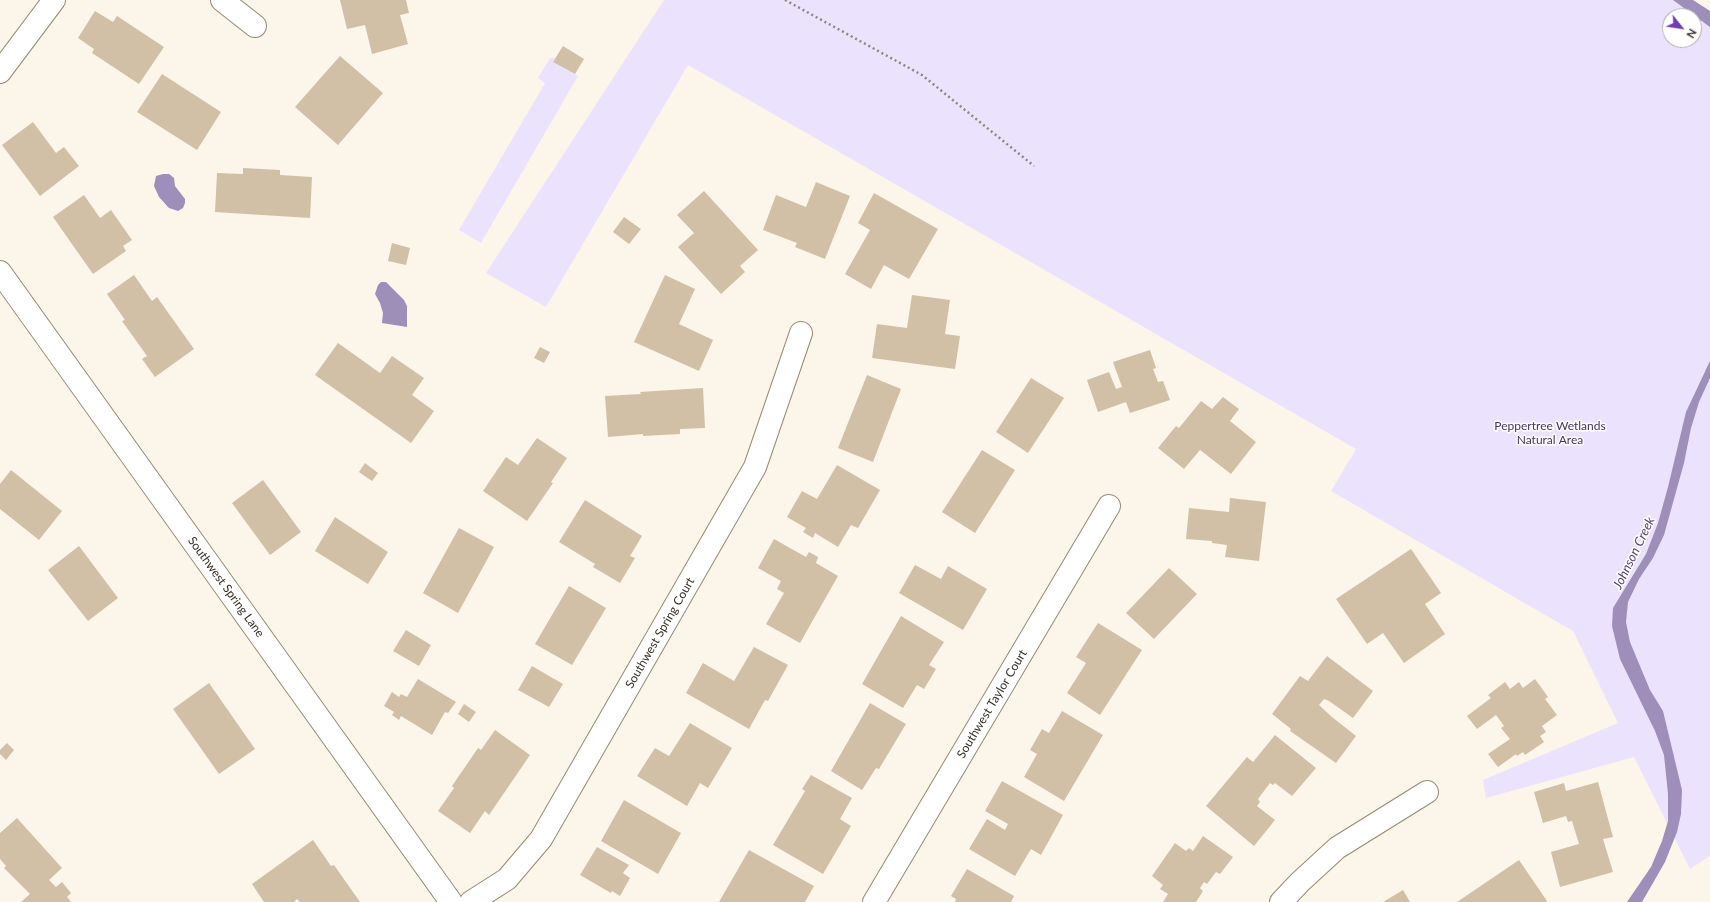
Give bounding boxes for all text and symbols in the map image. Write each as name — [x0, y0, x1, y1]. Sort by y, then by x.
north arrow — [1662, 8, 1702, 48]
text: N — [1684, 27, 1700, 41]
park label: Peppertree Wetlands Natural Area — [1494, 419, 1606, 447]
water label: Johnson Creek — [1610, 514, 1658, 592]
street label: Southwest Spring Lane — [185, 534, 267, 640]
street label: Southwest Spring Court — [622, 575, 698, 691]
street label: Southwest Taylor Court — [954, 647, 1030, 761]

